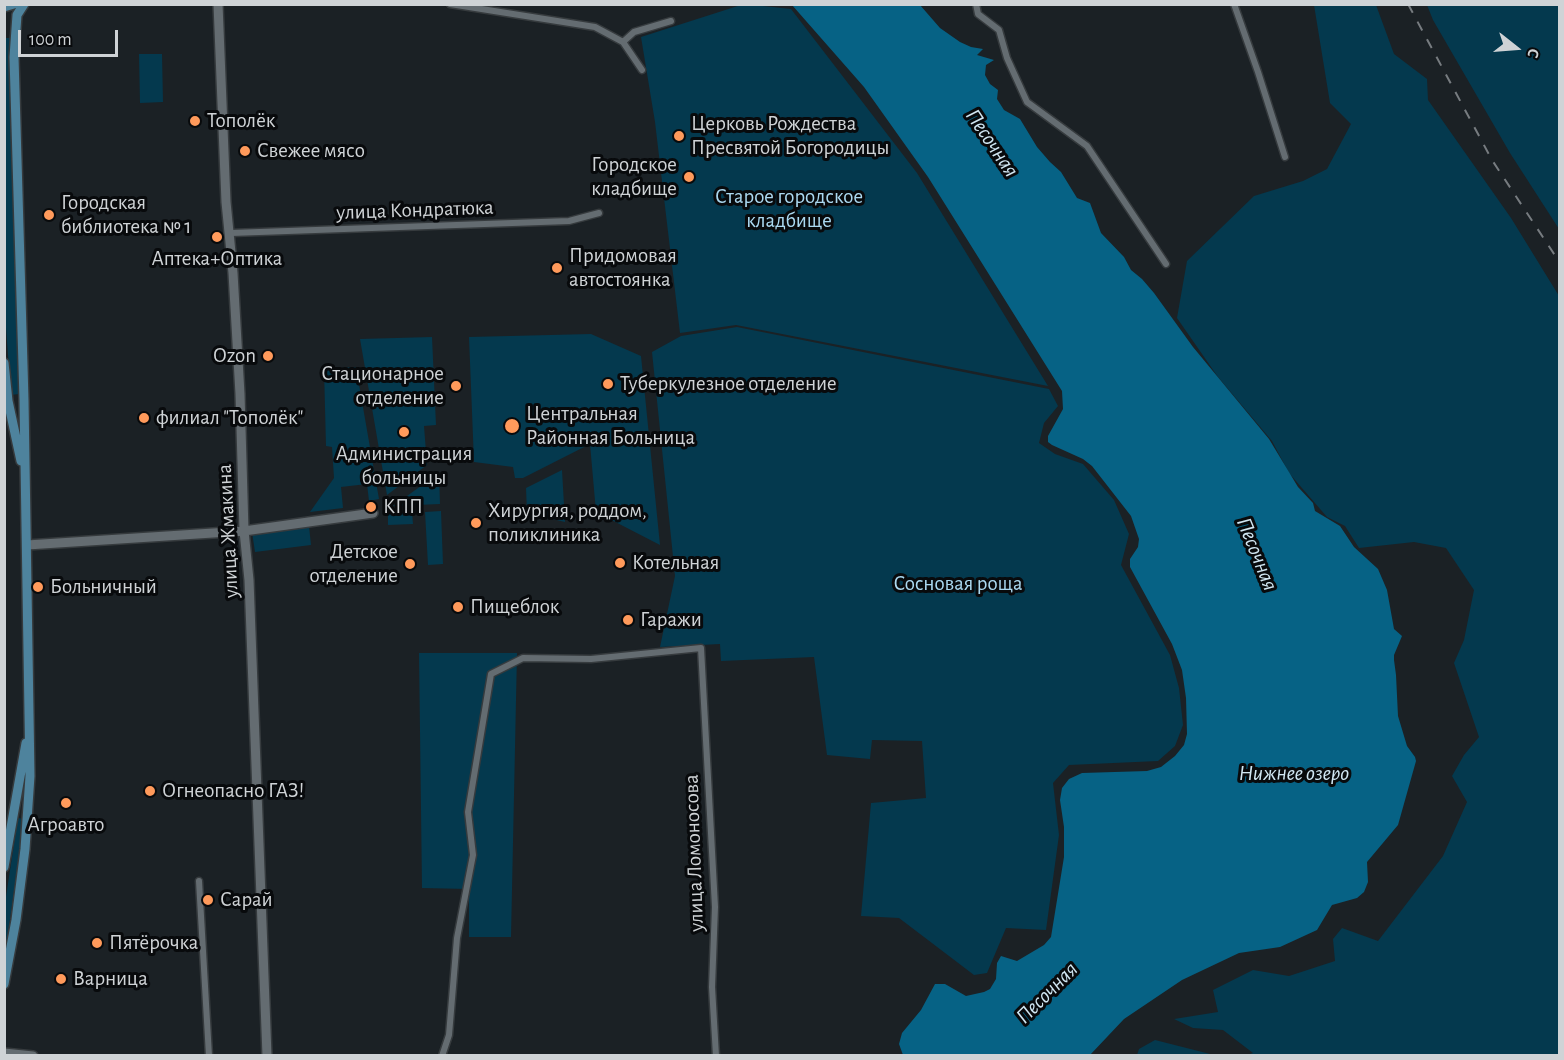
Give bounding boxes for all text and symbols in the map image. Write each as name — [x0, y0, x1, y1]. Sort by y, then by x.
scale bar — [21, 18, 122, 56]
north arrow — [1486, 18, 1546, 78]
text: 100 m — [29, 31, 72, 49]
text: С — [1524, 47, 1542, 60]
water label: Песочная — [960, 104, 1024, 182]
place label: Тополёк — [207, 108, 275, 134]
place label: Церковь Рождества Пресвятой Богородицы — [691, 111, 889, 161]
marker: Тополёк — [188, 114, 202, 128]
marker: Церковь Рождества Пресвятой Богородицы — [672, 129, 686, 143]
place label: Свежее мясо — [257, 138, 365, 164]
marker: Свежее мясо — [238, 144, 252, 158]
place label: Городское кладбище — [591, 152, 677, 202]
marker: Городское кладбище — [682, 170, 696, 184]
park label: Старое городское кладбище — [715, 184, 863, 234]
place label: Городская библиотека № 1 — [61, 190, 191, 240]
street label: улица Кондратюка — [336, 195, 494, 225]
marker: Городская библиотека № 1 — [42, 208, 56, 222]
marker: Аптека+Оптика — [210, 230, 224, 244]
place label: Придомовая автостоянка — [569, 243, 677, 293]
place label: Аптека+Оптика — [152, 246, 282, 272]
marker: Придомовая автостоянка — [550, 261, 564, 275]
place label: Ozon — [213, 343, 256, 369]
marker: Ozon — [261, 349, 275, 363]
place label: Стационарное отделение — [321, 361, 444, 411]
place label: Туберкулезное отделение — [620, 371, 837, 397]
marker: Туберкулезное отделение — [601, 377, 615, 391]
marker: Стационарное отделение — [449, 379, 463, 393]
place label: Центральная Районная Больница — [526, 401, 695, 451]
place label: филиал "Тополёк" — [156, 405, 303, 431]
marker: филиал "Тополёк" — [137, 411, 151, 425]
marker: Центральная Районная Больница — [503, 417, 521, 435]
marker: Администрация больницы — [397, 425, 411, 439]
place label: Администрация больницы — [336, 441, 472, 491]
street label: улица Жмакина — [212, 463, 244, 599]
place label: КПП — [383, 494, 423, 520]
place label: Хирургия, роддом, поликлиника — [488, 498, 647, 548]
marker: КПП — [364, 500, 378, 514]
water label: Песочная — [1230, 514, 1284, 594]
marker: Хирургия, роддом, поликлиника — [469, 516, 483, 530]
place label: Детское отделение — [310, 539, 398, 589]
place label: Котельная — [632, 550, 719, 576]
marker: Котельная — [613, 556, 627, 570]
marker: Детское отделение — [403, 557, 417, 571]
park label: Сосновая роща — [893, 571, 1023, 597]
place label: Больничный — [50, 574, 157, 600]
marker: Больничный — [31, 580, 45, 594]
place label: Пищеблок — [470, 594, 559, 620]
marker: Пищеблок — [451, 600, 465, 614]
place label: Гаражи — [640, 607, 702, 633]
marker: Гаражи — [621, 613, 635, 627]
water label: Нижнее озеро — [1239, 760, 1349, 786]
street label: улица Ломоносова — [679, 774, 709, 932]
place label: Огнеопасно ГАЗ! — [162, 778, 304, 804]
marker: Огнеопасно ГАЗ! — [143, 784, 157, 798]
marker: Агроавто — [59, 796, 73, 810]
place label: Агроавто — [28, 812, 104, 838]
place label: Сарай — [220, 887, 273, 913]
marker: Сарай — [201, 893, 215, 907]
place label: Пятёрочка — [109, 930, 198, 956]
marker: Пятёрочка — [90, 936, 104, 950]
water label: Песочная — [1011, 957, 1083, 1029]
place label: Варница — [73, 966, 148, 992]
marker: Варница — [54, 972, 68, 986]

